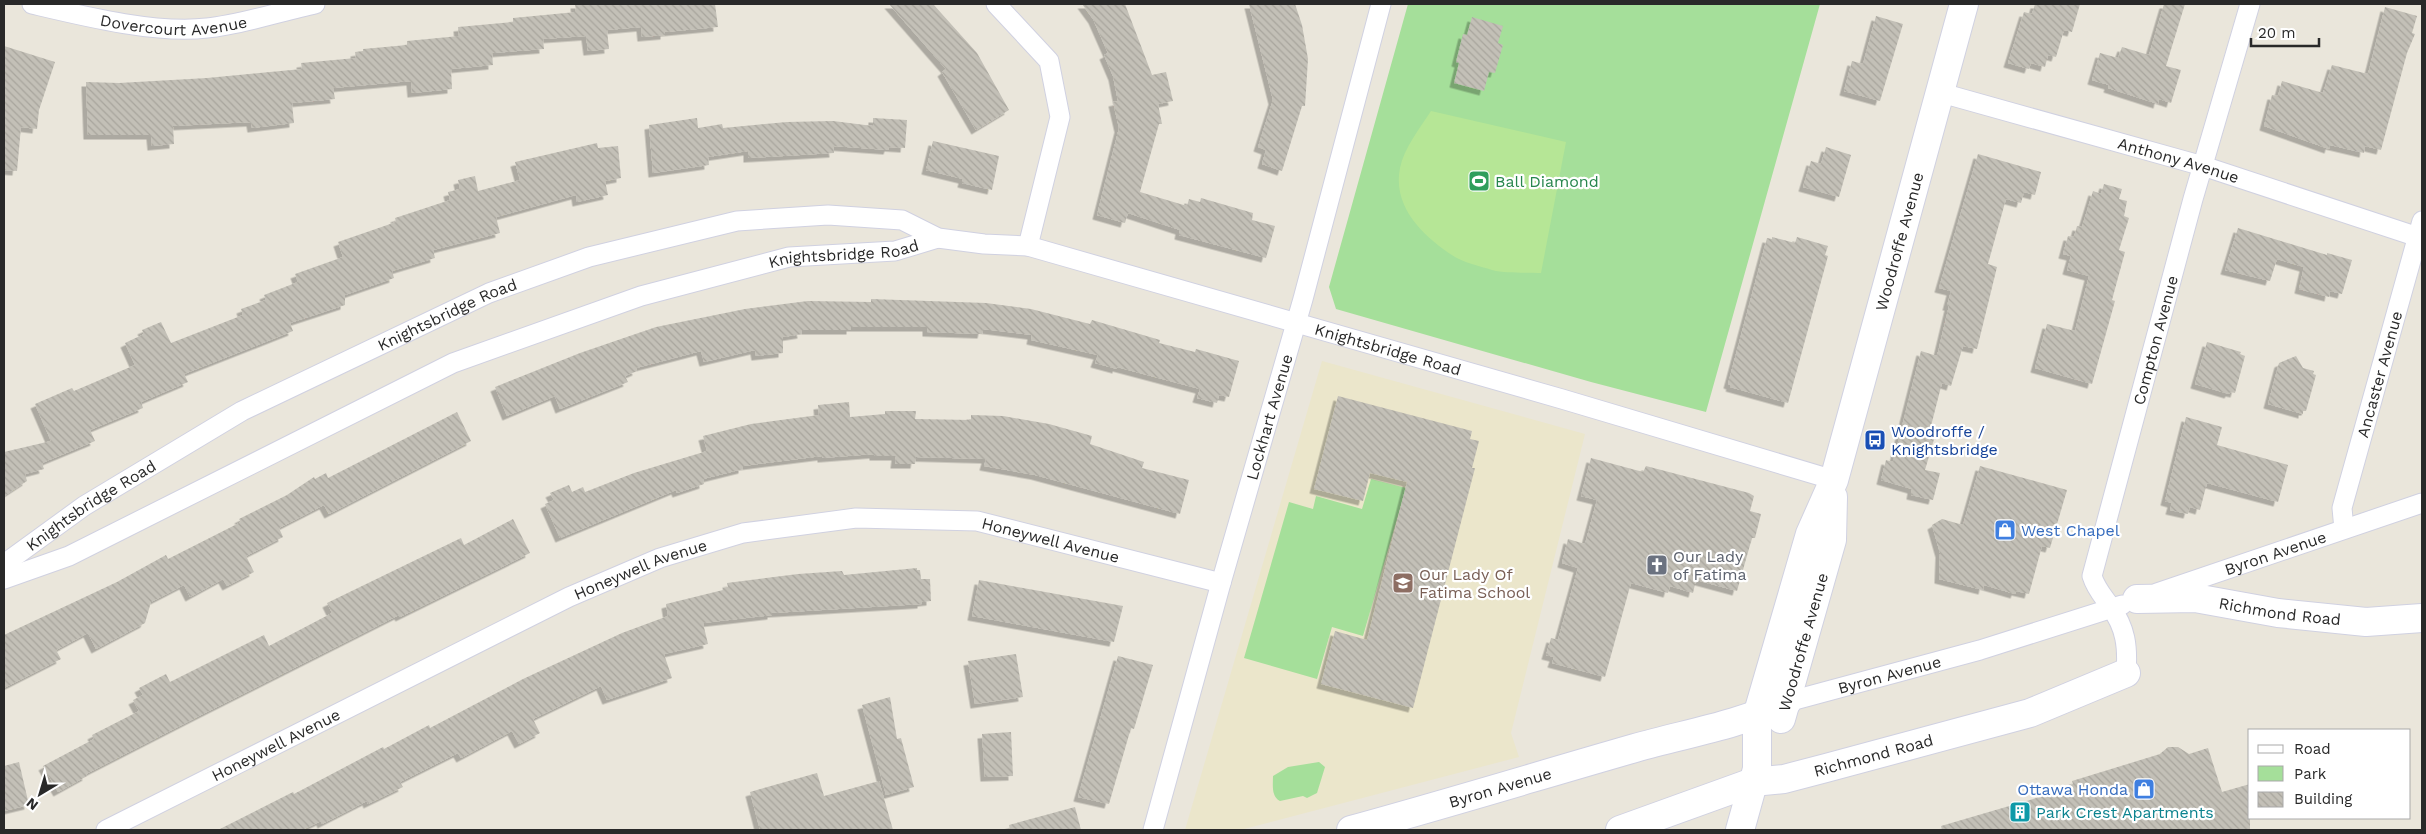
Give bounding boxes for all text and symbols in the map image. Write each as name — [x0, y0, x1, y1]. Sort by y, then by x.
street label: Dovercourt Avenue — [98, 10, 249, 39]
scale bar — [2251, 15, 2318, 47]
text: 20 m — [2258, 24, 2296, 42]
street label: Anthony Avenue — [2116, 134, 2242, 187]
sports icon: Ball Diamond — [1467, 169, 1491, 193]
street label: Woodroffe Avenue — [1872, 170, 1928, 313]
place label: Ball Diamond — [1495, 172, 1599, 191]
street label: Knightsbridge Road — [766, 235, 921, 272]
street label: Compton Avenue — [2129, 273, 2182, 407]
street label: Knightsbridge Road — [375, 275, 519, 355]
street label: Ancaster Avenue — [2353, 309, 2406, 440]
street label: Knightsbridge Road — [1312, 320, 1463, 380]
street label: Lockhart Avenue — [1242, 352, 1297, 482]
place label: Woodroffe / Knightsbridge — [1891, 422, 1998, 459]
bus stop icon: Woodroffe / Knightsbridge — [1863, 428, 1887, 452]
street label: Knightsbridge Road — [22, 456, 159, 555]
street label: Honeywell Avenue — [980, 514, 1121, 567]
shop icon: West Chapel — [1993, 518, 2017, 542]
place label: West Chapel — [2021, 521, 2120, 540]
street label: Byron Avenue — [2222, 527, 2329, 579]
street label: Honeywell Avenue — [571, 535, 709, 604]
place label: Our Lady of Fatima — [1673, 547, 1747, 584]
church icon: Our Lady of Fatima — [1645, 553, 1669, 577]
place label: Our Lady Of Fatima School — [1419, 565, 1530, 602]
school or university icon: Our Lady Of Fatima School — [1391, 571, 1415, 595]
street label: Woodroffe Avenue — [1775, 571, 1832, 714]
street label: Richmond Road — [2217, 593, 2342, 629]
street label: Byron Avenue — [1836, 652, 1943, 698]
street label: Honeywell Avenue — [209, 705, 343, 785]
legend — [2248, 729, 2411, 819]
street label: Richmond Road — [1812, 731, 1935, 781]
text: Road — [2294, 740, 2331, 758]
street label: Byron Avenue — [1447, 764, 1554, 812]
text: Park — [2294, 765, 2327, 783]
north arrow — [15, 769, 65, 819]
shop icon: Ottawa Honda — [2132, 777, 2156, 801]
place label: Ottawa Honda — [2017, 780, 2128, 799]
text: Building — [2294, 790, 2352, 808]
text: N — [23, 795, 41, 814]
building icon: Park Crest Apartments — [2008, 800, 2032, 824]
place label: Park Crest Apartments — [2036, 803, 2214, 822]

